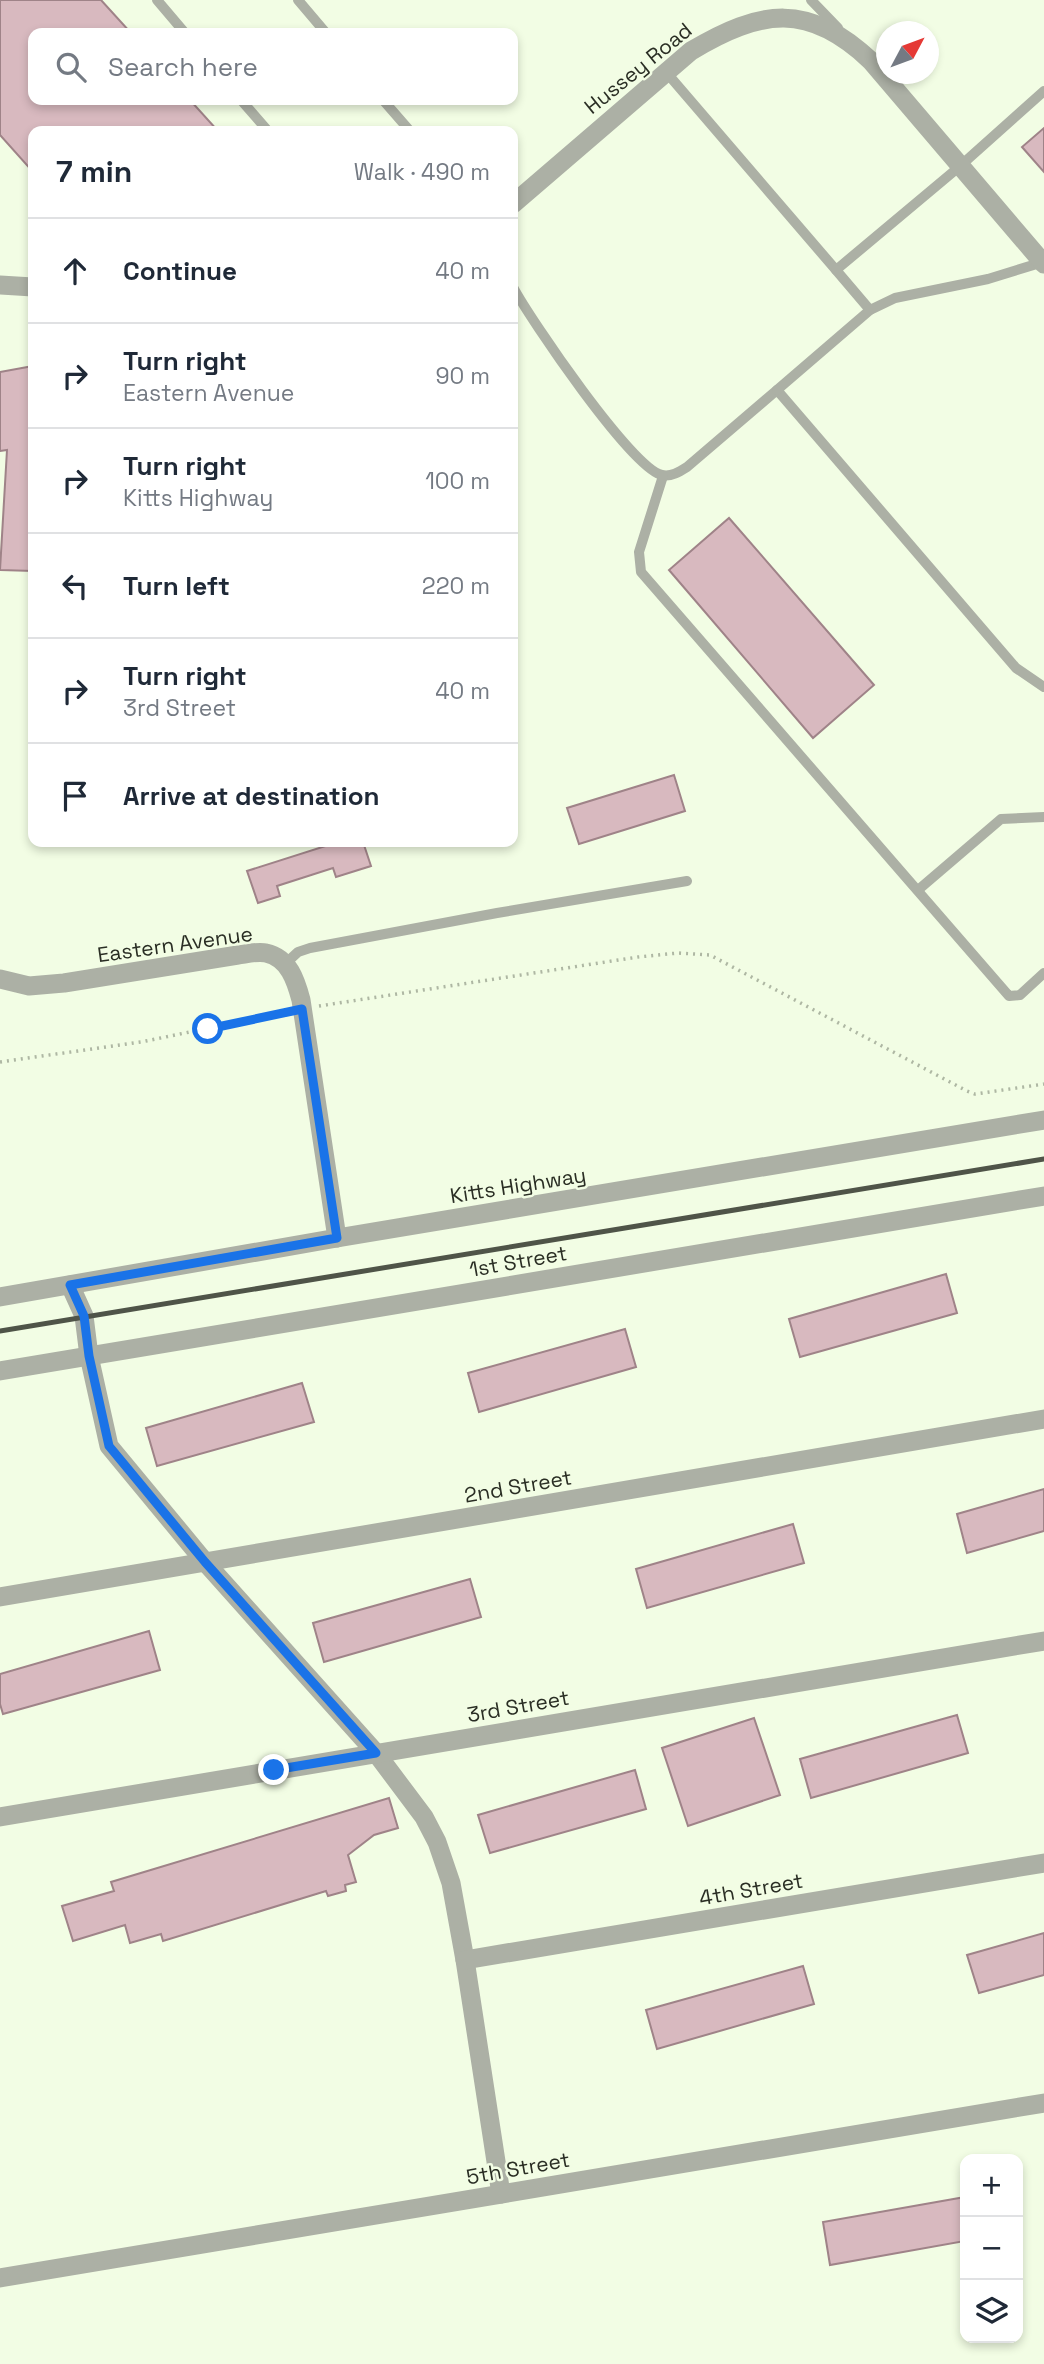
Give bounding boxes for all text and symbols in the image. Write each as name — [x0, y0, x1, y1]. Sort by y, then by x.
street label: Hussey Road — [579, 16, 697, 120]
north arrow — [876, 21, 939, 84]
search box — [28, 28, 518, 105]
icon: search — [52, 48, 90, 86]
text: Search here — [108, 50, 258, 84]
text: 7 min — [56, 152, 132, 191]
text: Walk · 490 m — [354, 157, 490, 187]
icon: ahead — [56, 252, 94, 290]
text: Continue — [123, 254, 237, 288]
text: 40 m — [435, 256, 490, 286]
text: Turn right — [123, 344, 247, 378]
icon: right — [56, 357, 94, 395]
text: 90 m — [435, 361, 490, 391]
text: Eastern Avenue — [123, 378, 294, 408]
text: Turn right — [123, 449, 247, 483]
icon: right — [56, 462, 94, 500]
text: 100 m — [425, 466, 490, 496]
text: Kitts Highway — [123, 483, 273, 513]
icon: left — [56, 567, 94, 605]
text: Turn left — [123, 569, 230, 603]
text: 220 m — [422, 571, 490, 601]
text: Turn right — [123, 659, 247, 693]
icon: right — [56, 672, 94, 710]
text: 40 m — [435, 676, 490, 706]
text: 3rd Street — [123, 693, 236, 723]
icon: arrive — [56, 777, 94, 815]
text: Arrive at destination — [123, 779, 380, 813]
street label: Eastern Avenue — [96, 920, 254, 968]
route start — [192, 1013, 223, 1044]
street label: Kitts Highway — [448, 1161, 588, 1209]
street label: 1st Street — [467, 1239, 569, 1283]
street label: 2nd Street — [462, 1463, 574, 1509]
street label: 3rd Street — [465, 1684, 571, 1728]
route end — [258, 1754, 289, 1785]
street label: 4th Street — [697, 1867, 805, 1911]
street label: 5th Street — [464, 2146, 572, 2190]
map controls — [960, 2154, 1023, 2343]
button: + — [960, 2154, 1023, 2217]
button: − — [960, 2217, 1023, 2280]
button: layers — [960, 2280, 1023, 2343]

